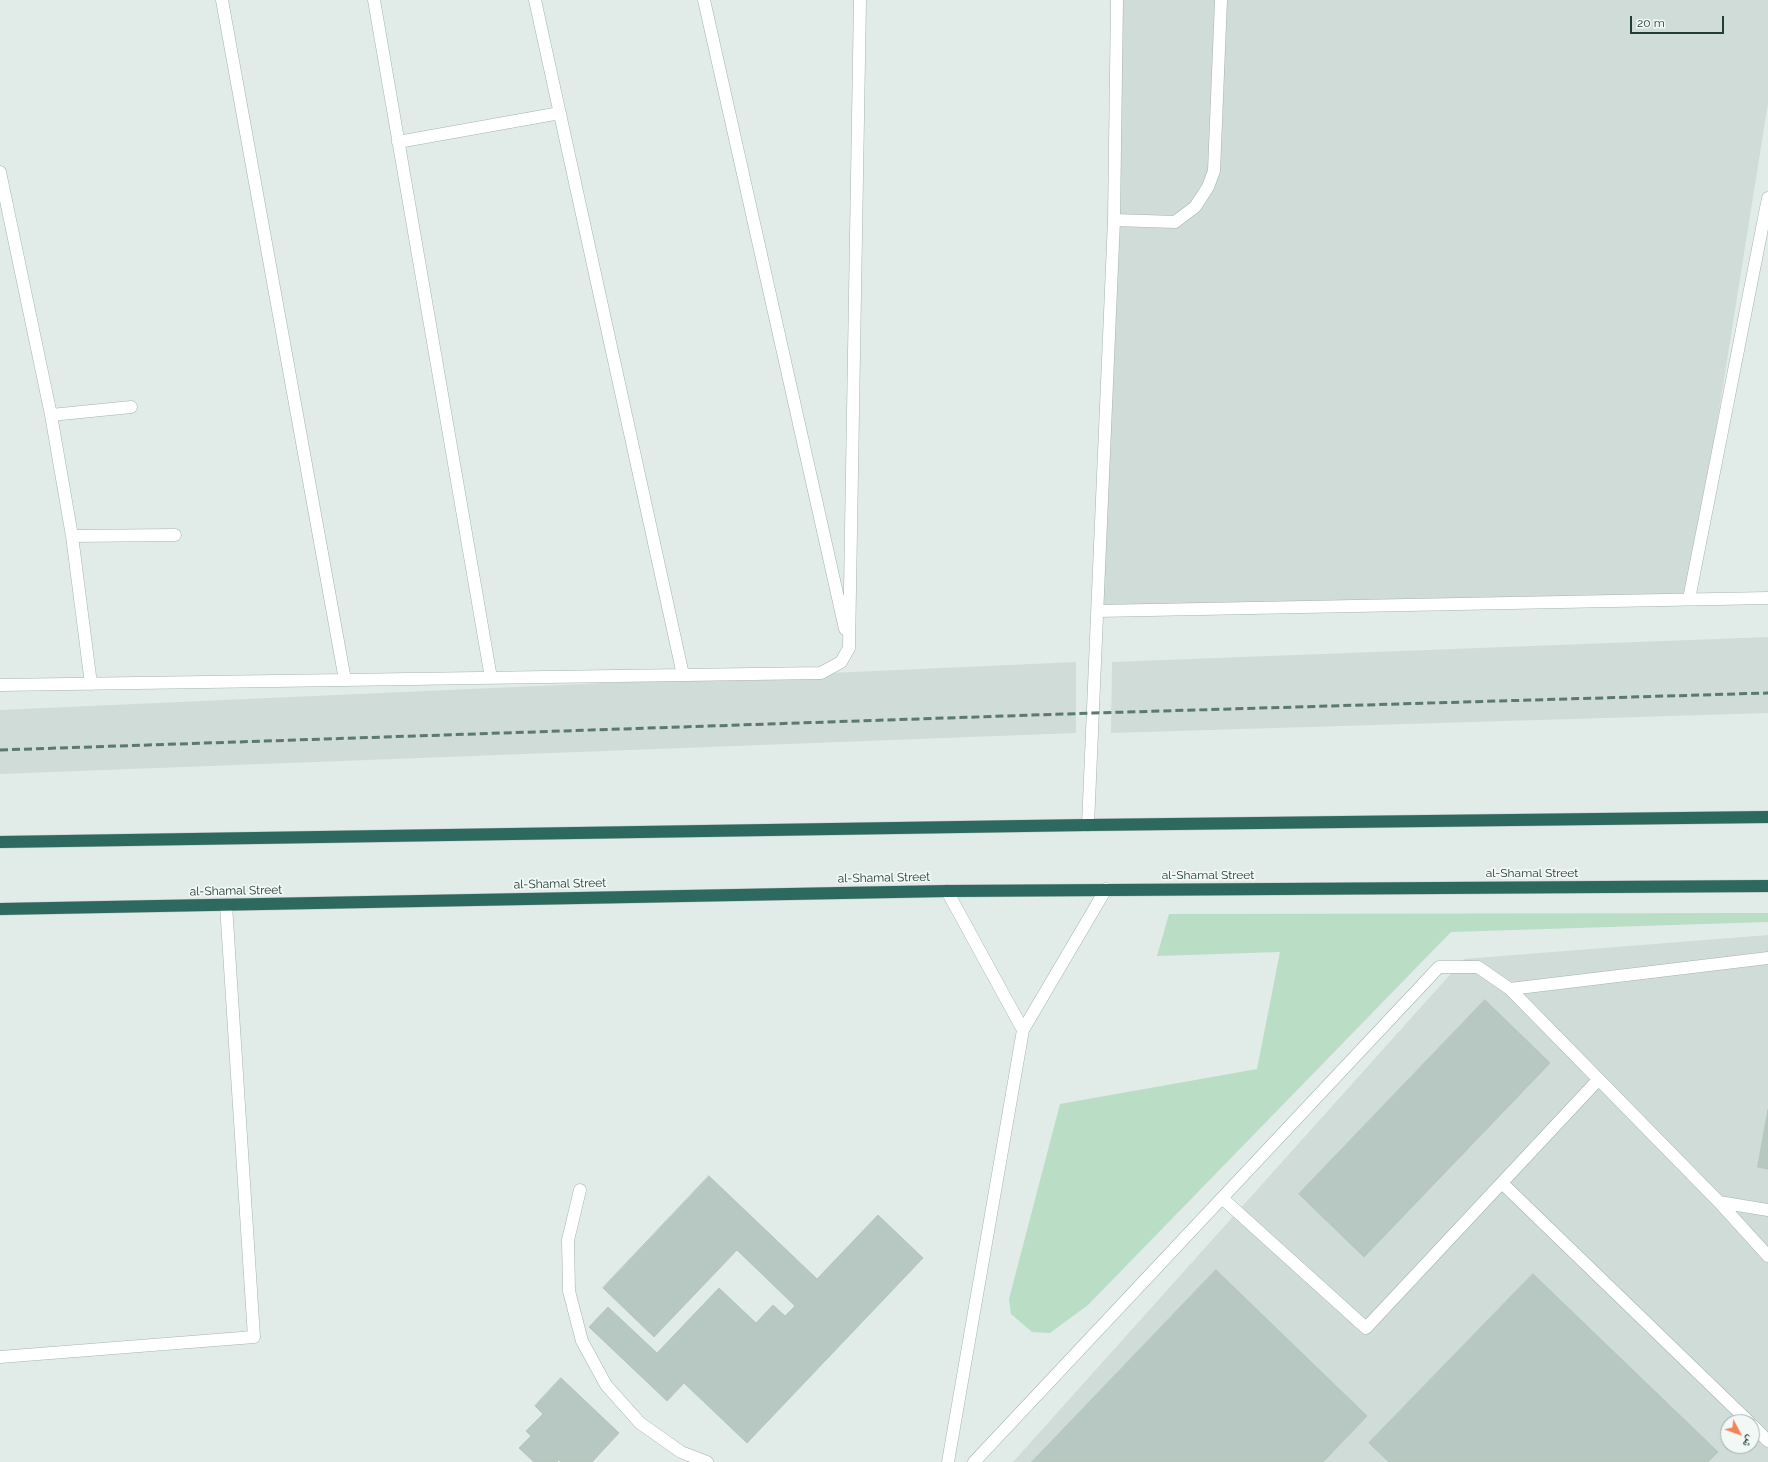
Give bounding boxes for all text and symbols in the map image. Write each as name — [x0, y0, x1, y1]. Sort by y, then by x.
scale bar — [1632, 8, 1726, 34]
text: 20 m — [1637, 16, 1665, 30]
street label: al-Shamal Street — [1486, 866, 1578, 880]
street label: al-Shamal Street — [1162, 868, 1254, 882]
street label: al-Shamal Street — [838, 870, 930, 886]
street label: al-Shamal Street — [514, 876, 606, 892]
street label: al-Shamal Street — [190, 883, 282, 899]
north arrow — [1720, 1414, 1760, 1454]
text: ش — [1740, 1433, 1757, 1450]

